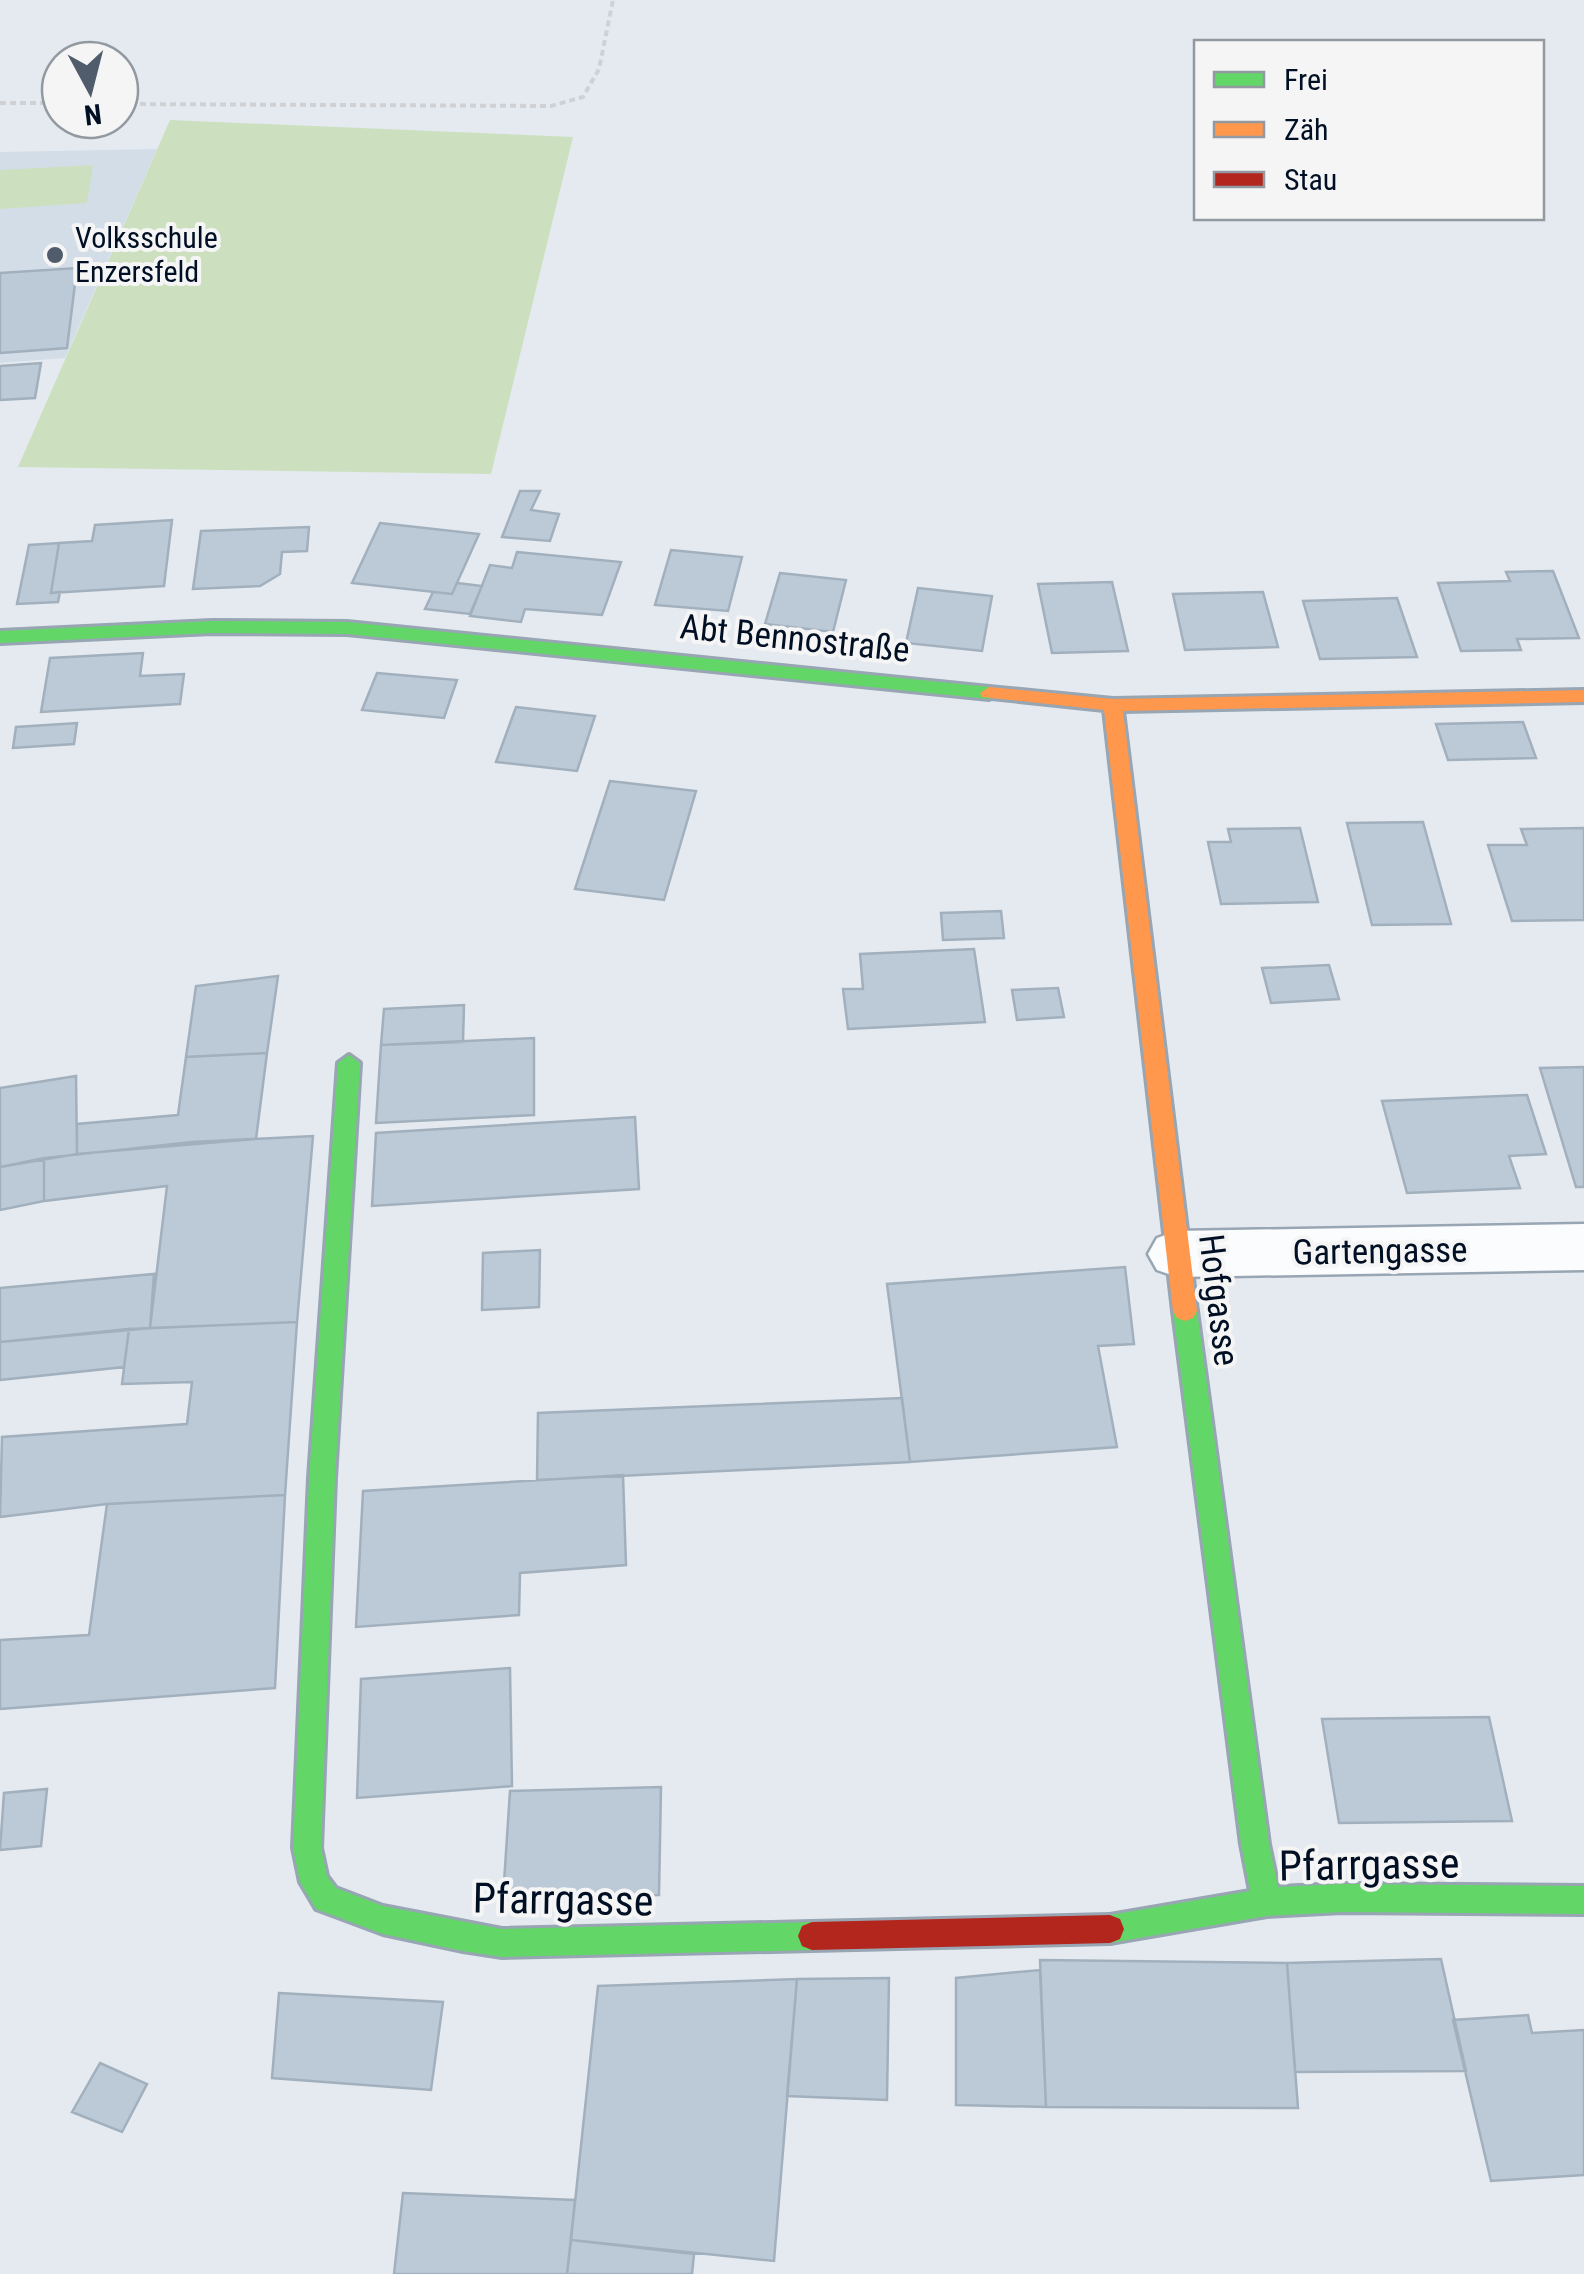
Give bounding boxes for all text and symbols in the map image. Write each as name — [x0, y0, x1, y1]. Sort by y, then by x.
north arrow — [40, 40, 140, 140]
legend — [1194, 40, 1544, 220]
text: Frei — [1284, 62, 1328, 97]
text: N — [82, 97, 104, 132]
text: Zäh — [1284, 112, 1329, 147]
text: Stau — [1284, 162, 1337, 197]
place label: Volksschule Enzersfeld — [75, 220, 218, 289]
marker: Volksschule Enzersfeld — [44, 244, 66, 266]
street label: Abt Bennostraße — [678, 606, 912, 671]
street label: Gartengasse — [1292, 1229, 1468, 1274]
street label: Hofgasse — [1190, 1232, 1247, 1368]
street label: Pfarrgasse — [1278, 1838, 1460, 1891]
street label: Pfarrgasse — [472, 1873, 654, 1926]

